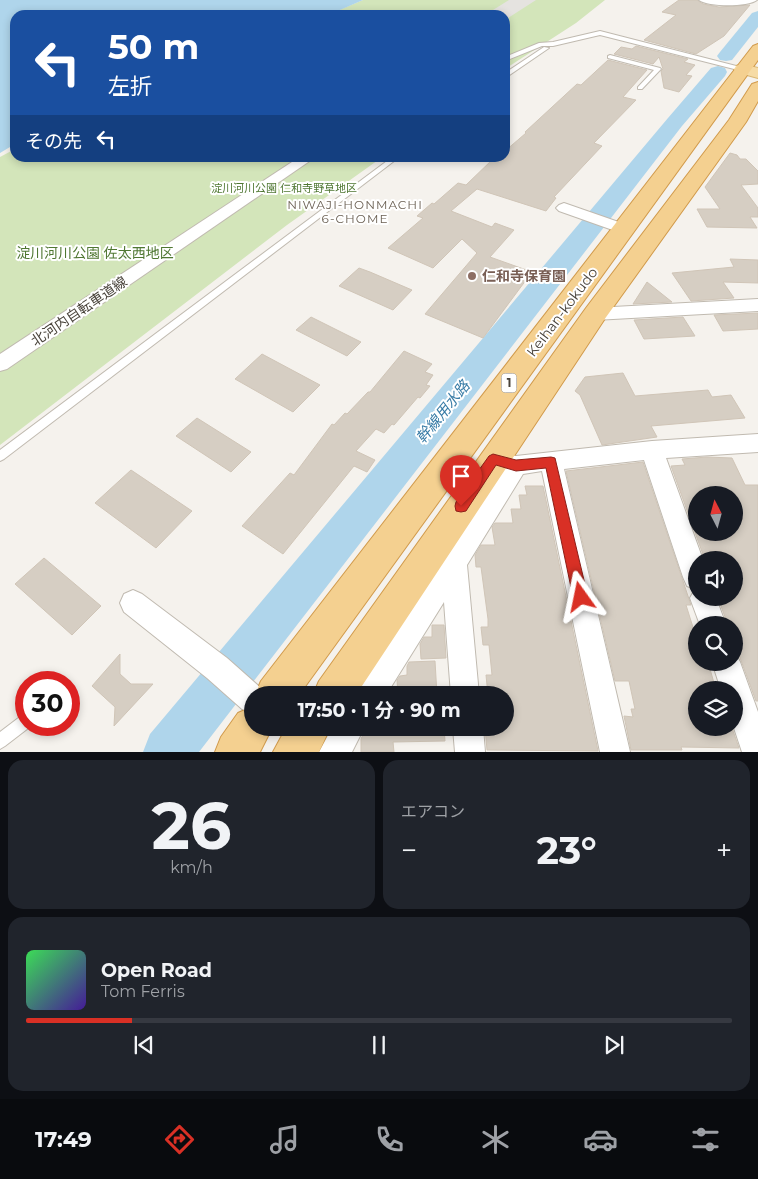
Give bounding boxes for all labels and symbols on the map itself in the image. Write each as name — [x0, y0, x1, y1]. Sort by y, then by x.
park label: 淀川河川公園 仁和寺野草地区 — [211, 181, 357, 195]
district label: NIWAJI-HONMACHI 6-CHOME — [287, 197, 423, 226]
park label: 淀川河川公園 佐太西地区 — [16, 244, 174, 262]
street label: Keihan-kokudo — [523, 264, 602, 360]
place label: 仁和寺保育園 — [482, 267, 566, 285]
marker: 仁和寺保育園 — [466, 270, 478, 282]
street label: 北河内自転車道線 — [28, 272, 130, 350]
road number: 1 — [502, 373, 516, 392]
water label: 幹線用水路 — [412, 375, 475, 447]
pin — [440, 455, 482, 506]
north arrow — [688, 486, 742, 541]
position arrow — [554, 570, 606, 622]
speed limit sign: 30 — [15, 671, 80, 736]

